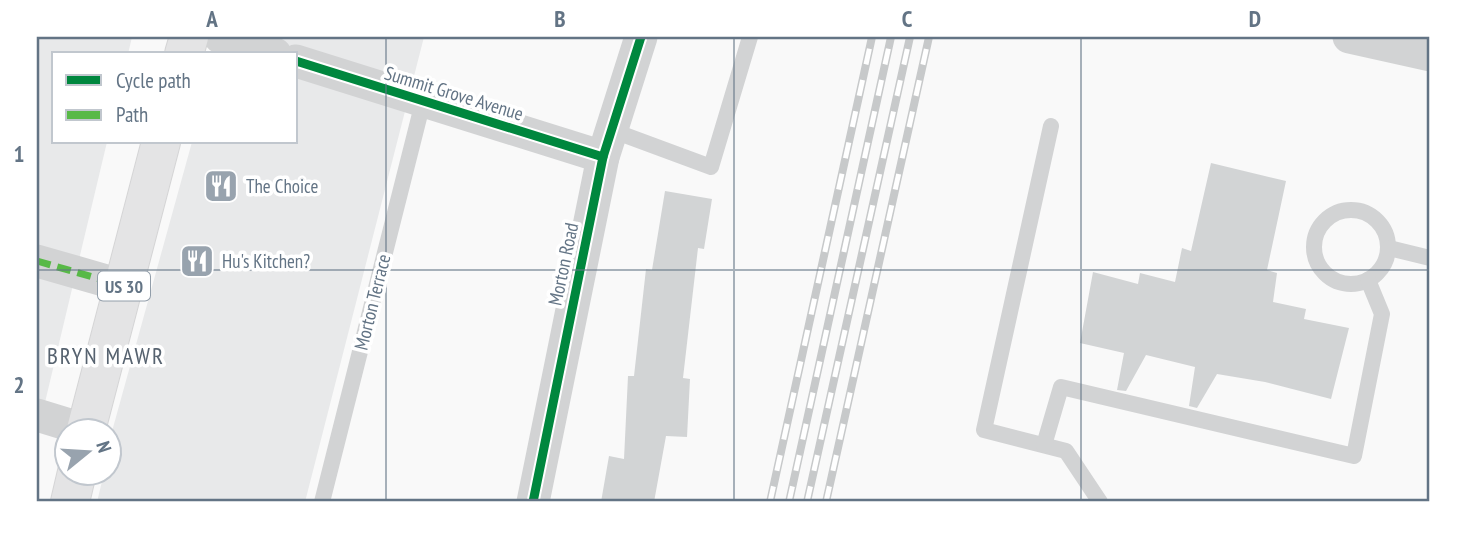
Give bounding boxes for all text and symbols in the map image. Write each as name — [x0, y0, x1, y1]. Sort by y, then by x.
text: A — [205, 4, 218, 33]
text: B — [554, 4, 566, 33]
text: C — [902, 4, 913, 33]
text: D — [1249, 4, 1261, 33]
legend — [52, 52, 298, 144]
street label: Summit Grove Avenue — [382, 60, 526, 126]
text: Cycle path — [116, 67, 191, 94]
text: Path — [116, 101, 148, 128]
text: 1 — [14, 139, 25, 168]
restaurant icon: The Choice — [202, 167, 240, 205]
place label: The Choice — [246, 174, 319, 198]
street label: Morton Road — [543, 220, 583, 308]
restaurant icon: Hu's Kitchen? — [178, 242, 216, 280]
place label: Hu's Kitchen? — [222, 249, 310, 273]
street label: Morton Terrace — [349, 251, 396, 352]
road number: US 30 — [98, 272, 150, 300]
district label: BRYN MAWR — [47, 341, 165, 370]
text: 2 — [14, 370, 25, 399]
north arrow — [52, 416, 122, 486]
text: N — [91, 438, 117, 455]

